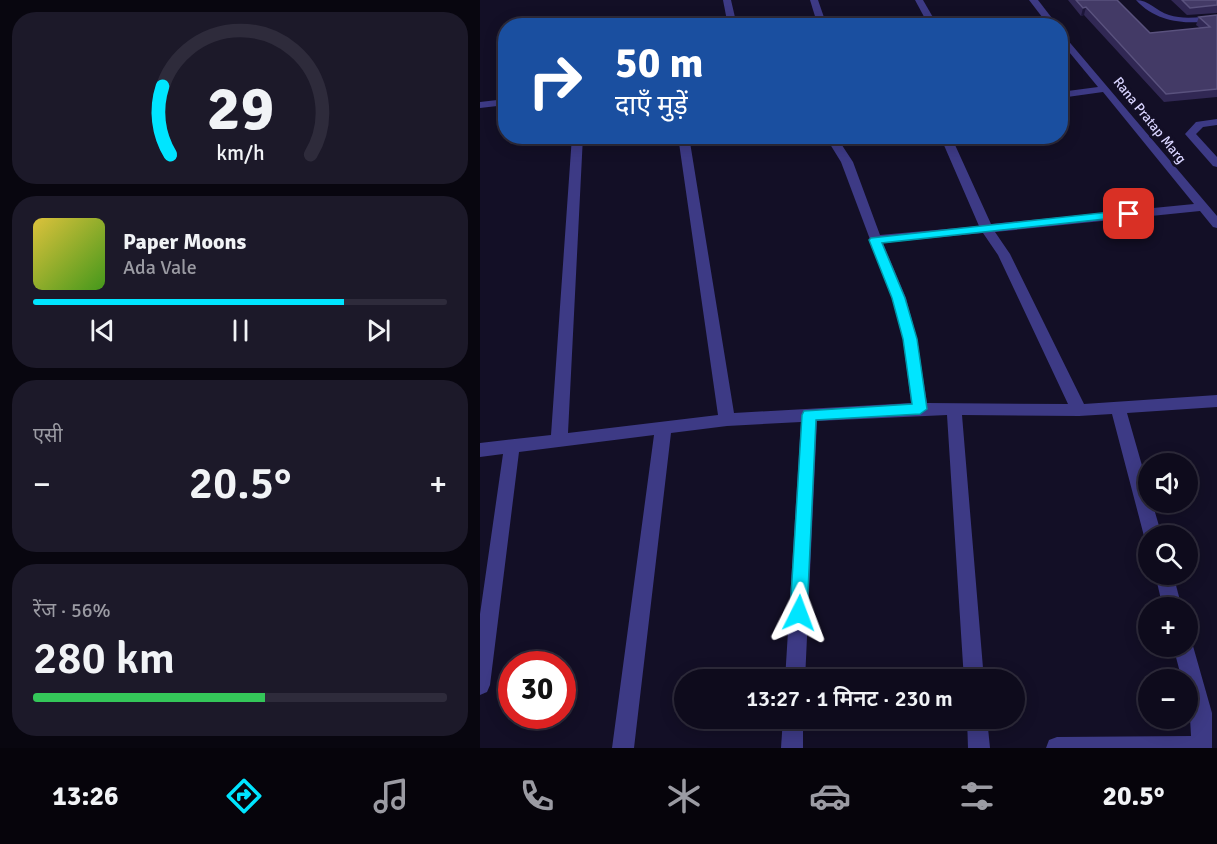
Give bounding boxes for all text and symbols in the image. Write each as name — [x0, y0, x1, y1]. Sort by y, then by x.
text: 50 m — [615, 38, 704, 89]
icon: right — [516, 42, 594, 120]
text: 29 — [206, 70, 274, 147]
street label: Rana Pratap Marg — [1110, 74, 1190, 167]
text: दाएँ मुड़ें — [615, 89, 688, 122]
text: km/h — [216, 140, 264, 166]
pin — [1103, 188, 1154, 239]
icon: arrive — [1112, 197, 1145, 230]
text: Paper Moons — [123, 228, 246, 255]
text: Ada Vale — [123, 255, 197, 280]
icon: previous — [86, 314, 119, 347]
icon: pause — [224, 314, 257, 347]
icon: next — [362, 314, 395, 347]
text: एसी — [33, 423, 63, 448]
map controls — [1138, 453, 1198, 729]
button: sound — [1138, 453, 1198, 513]
text: 20.5° — [189, 456, 291, 511]
text: − — [33, 464, 51, 505]
text: + — [429, 464, 447, 505]
button: search — [1138, 525, 1198, 585]
position arrow — [767, 581, 831, 645]
button: + — [1138, 597, 1198, 657]
text: रेंज · 56% — [33, 598, 111, 623]
text: 280 km — [33, 631, 175, 686]
speed limit sign: 30 — [498, 651, 576, 729]
button: − — [1138, 669, 1198, 729]
text: 13:27 · 1 मिनट · 230 m — [746, 685, 953, 712]
icon: directions — [223, 775, 265, 817]
icon: music — [370, 775, 412, 817]
icon: phone — [516, 775, 558, 817]
icon: climate — [663, 775, 705, 817]
icon: car — [809, 775, 851, 817]
icon: filters — [956, 775, 998, 817]
text: 13:26 — [52, 780, 119, 813]
text: 20.5° — [1102, 780, 1165, 813]

